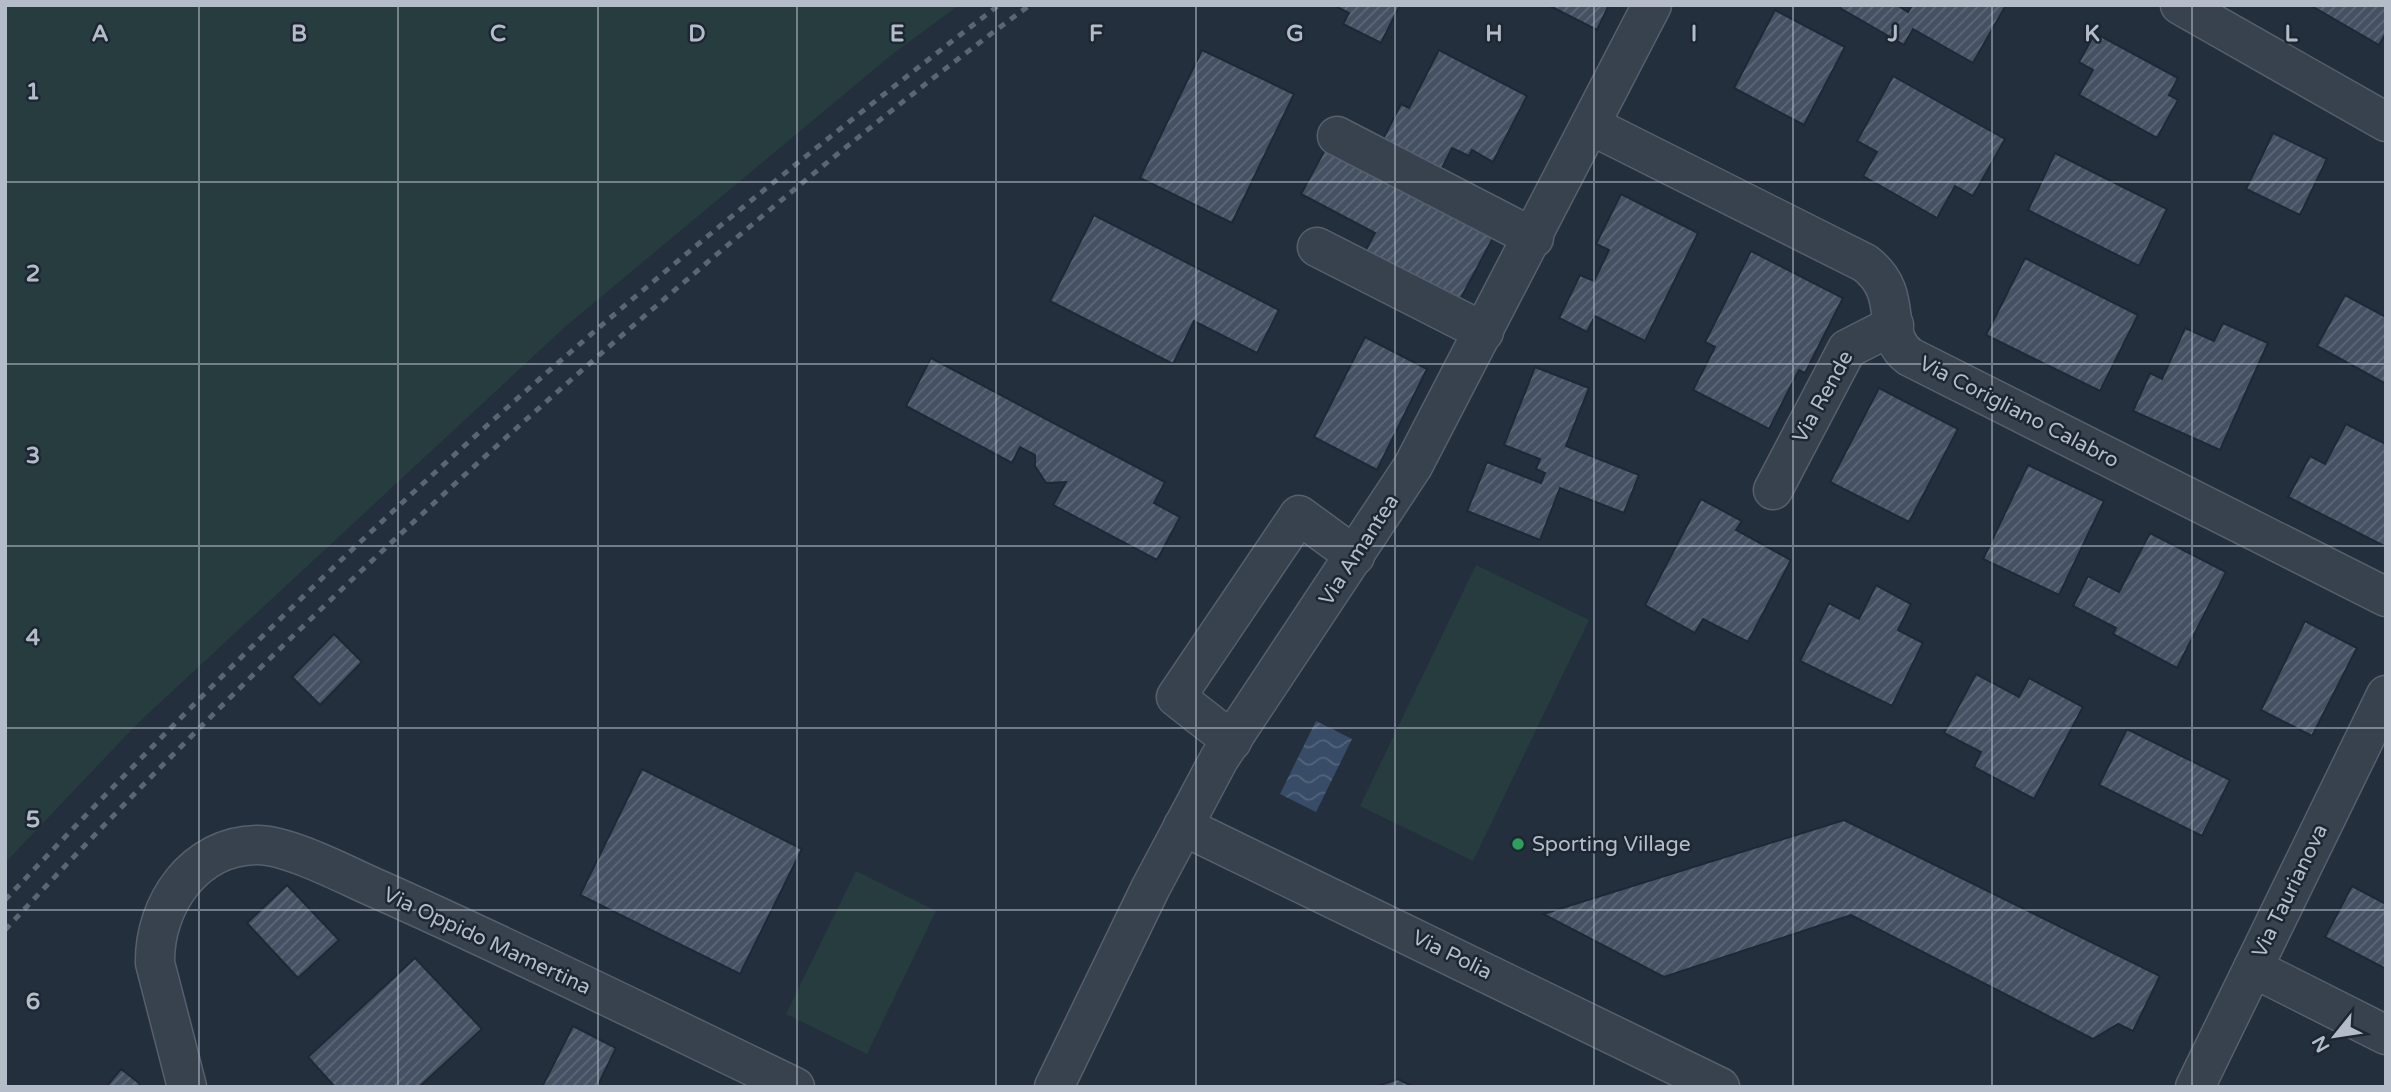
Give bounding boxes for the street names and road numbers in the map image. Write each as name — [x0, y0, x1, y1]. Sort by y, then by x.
street label: Via Rende — [1787, 346, 1859, 448]
street label: Via Corigliano Calabro — [1915, 351, 2123, 473]
street label: Via Amantea — [1314, 490, 1404, 610]
street label: Via Taurianova — [2247, 820, 2333, 962]
street label: Via Oppido Mamertina — [379, 882, 595, 1000]
street label: Via Polia — [1408, 925, 1496, 985]

